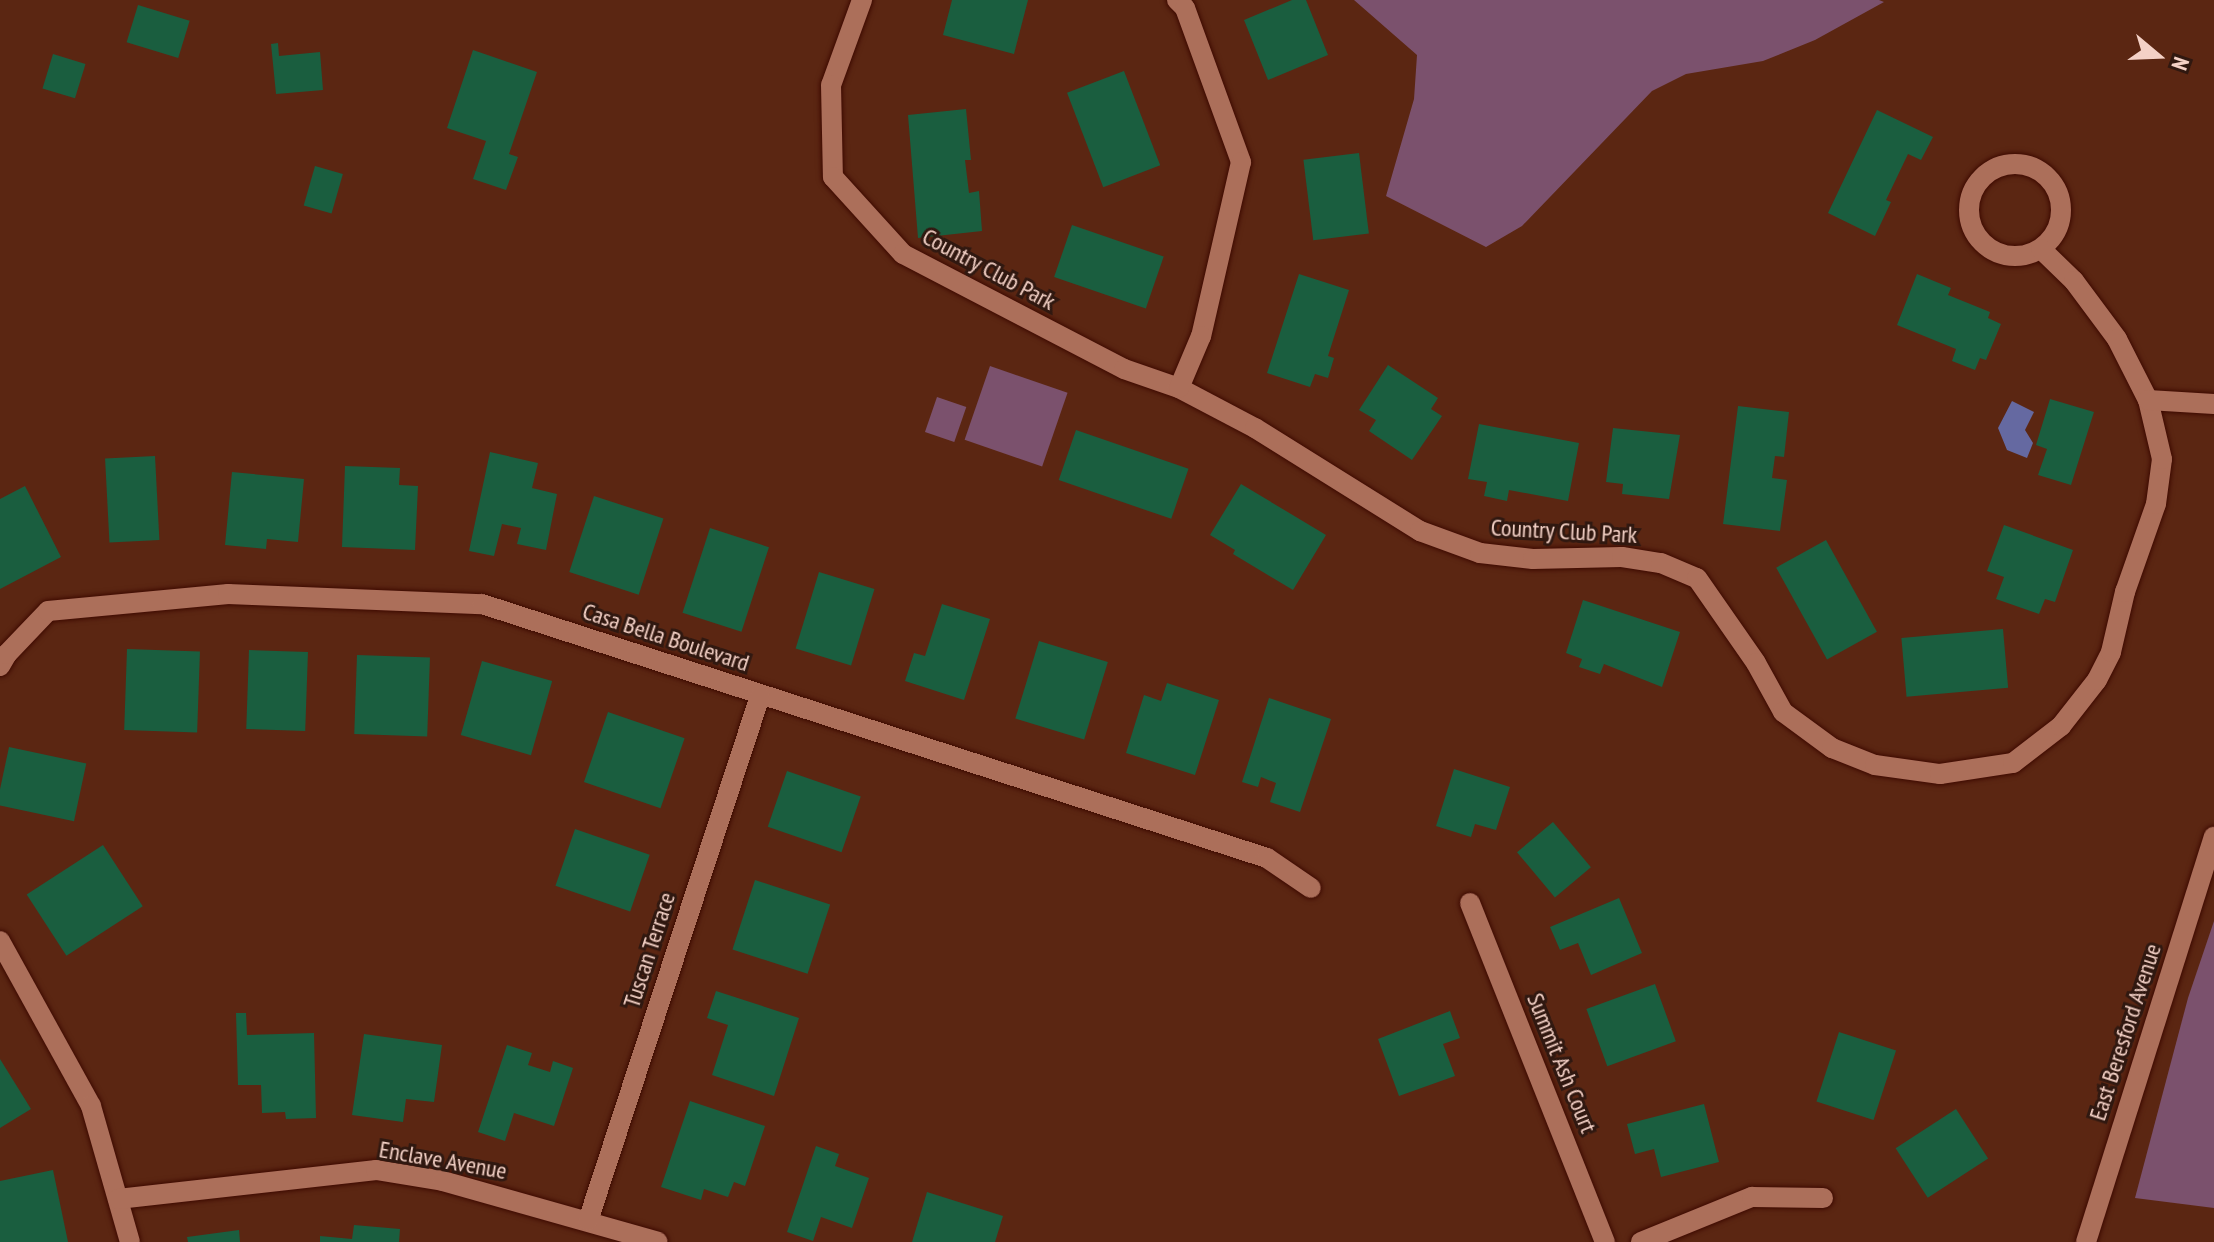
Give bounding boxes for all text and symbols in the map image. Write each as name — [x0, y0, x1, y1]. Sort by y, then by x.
north arrow — [2118, 16, 2198, 96]
text: N — [2166, 54, 2196, 74]
street label: Country Club Park — [917, 222, 1061, 316]
street label: Country Club Park — [1490, 513, 1638, 549]
street label: Casa Bella Boulevard — [579, 597, 753, 677]
street label: Tuscan Terrace — [617, 889, 681, 1011]
street label: East Beresford Avenue — [2083, 940, 2167, 1124]
street label: Summit Ash Court — [1521, 989, 1603, 1137]
street label: Enclave Avenue — [377, 1135, 509, 1185]

